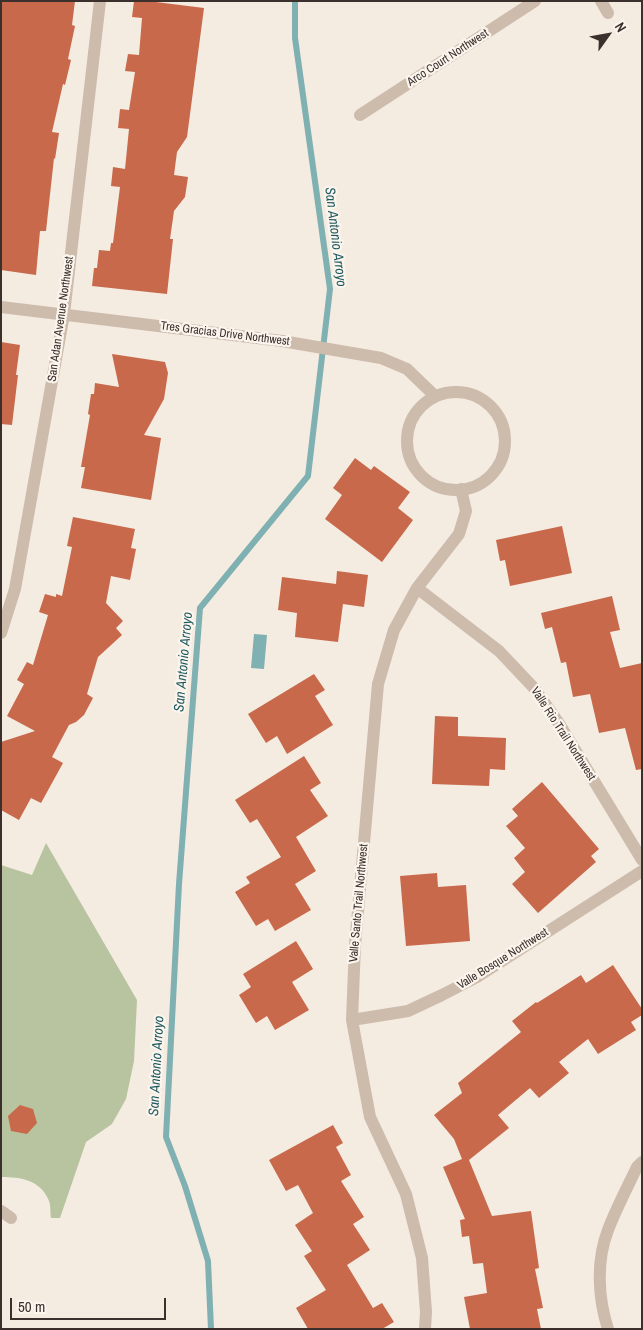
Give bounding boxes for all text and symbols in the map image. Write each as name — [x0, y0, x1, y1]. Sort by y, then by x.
north arrow — [583, 10, 633, 60]
text: N — [611, 19, 631, 35]
street label: Arco Court Northwest — [405, 26, 491, 90]
water label: San Antonio Arroyo — [321, 186, 349, 288]
street label: San Adan Avenue Northwest — [45, 256, 77, 382]
street label: Tres Gracias Drive Northwest — [160, 319, 290, 349]
water label: San Antonio Arroyo — [171, 611, 197, 713]
street label: Valle Rio Trail Northwest — [527, 685, 599, 783]
street label: Valle Santo Trail Northwest — [347, 843, 371, 963]
street label: Valle Bosque Northwest — [455, 925, 551, 993]
water label: San Antonio Arroyo — [146, 1016, 168, 1116]
scale bar — [12, 1288, 169, 1320]
text: 50 m — [18, 1296, 45, 1317]

